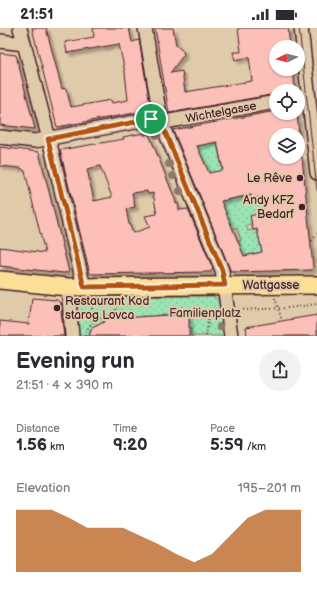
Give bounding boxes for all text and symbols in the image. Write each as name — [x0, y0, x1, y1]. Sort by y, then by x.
text: 21:51 — [20, 5, 54, 24]
north arrow — [269, 40, 305, 76]
map controls — [269, 40, 305, 164]
button: locate — [269, 84, 305, 120]
street label: Wichtelgasse — [184, 98, 258, 127]
pin — [134, 102, 168, 136]
icon: arrive — [140, 108, 162, 130]
button: layers — [269, 128, 305, 164]
place label: Le Rêve — [247, 171, 292, 186]
marker: Le Rêve — [295, 173, 305, 183]
place label: Andy KFZ Bedarf — [243, 193, 295, 222]
marker: Andy KFZ Bedarf — [297, 202, 307, 212]
street label: Wattgasse — [243, 278, 299, 293]
place label: Restaurant Kod starog Lovca — [65, 294, 149, 323]
marker: Restaurant Kod starog Lovca — [52, 303, 62, 313]
park label: Familienplatz — [169, 306, 241, 321]
text: Evening run — [16, 348, 135, 375]
button: share — [259, 349, 301, 391]
text: 21:51 · 4 × 390 m — [16, 377, 113, 393]
text: Distance — [16, 422, 60, 435]
text: Time — [113, 422, 137, 435]
text: Pace — [210, 422, 235, 435]
text: 1.56 — [16, 435, 47, 455]
text: 9:20 — [113, 435, 148, 455]
text: 5:59 — [210, 435, 244, 455]
text: km — [47, 440, 64, 453]
text: /km — [244, 440, 266, 453]
text: Elevation — [16, 480, 70, 496]
text: 195–201 m — [238, 480, 301, 496]

